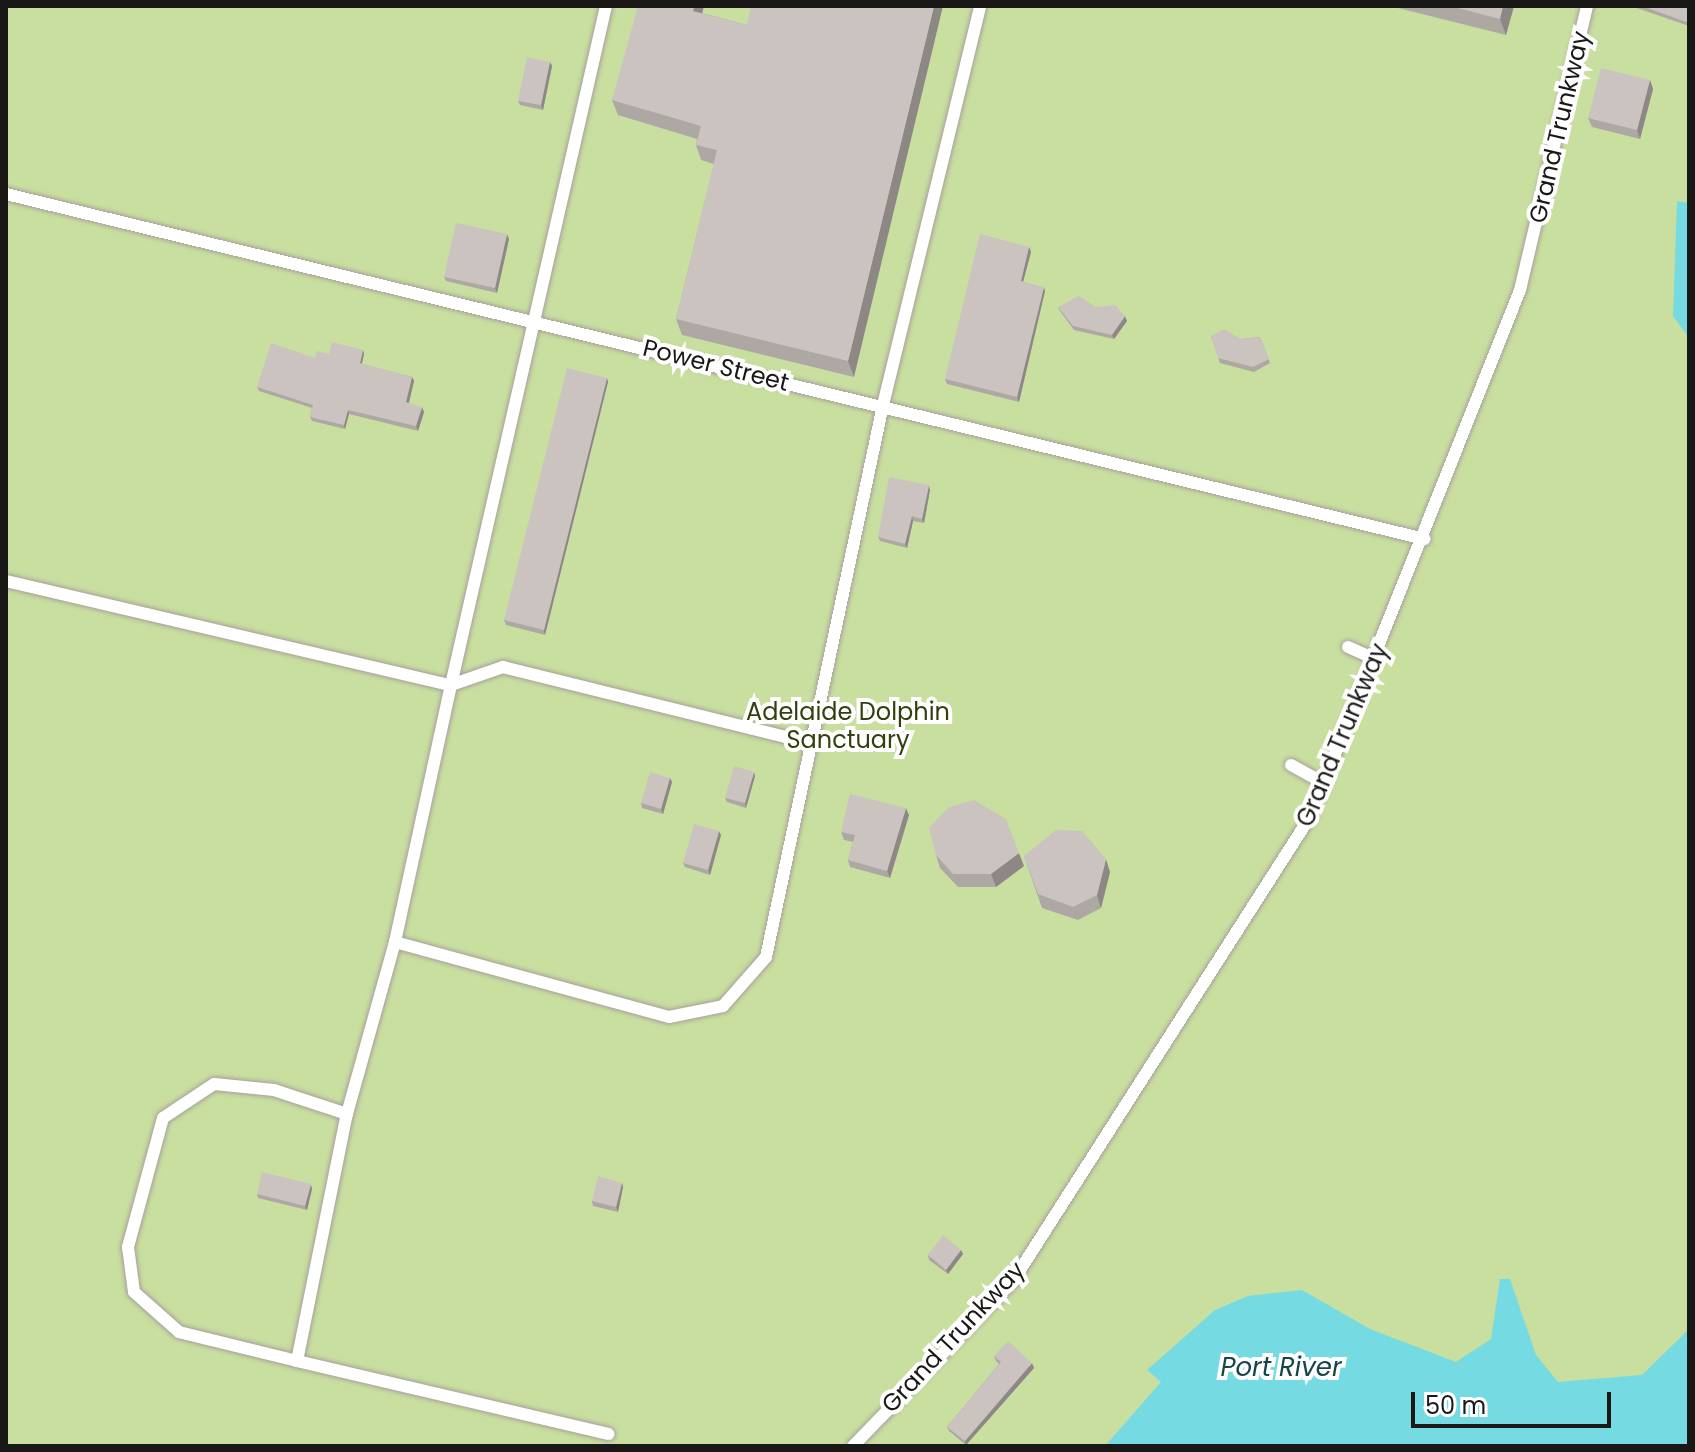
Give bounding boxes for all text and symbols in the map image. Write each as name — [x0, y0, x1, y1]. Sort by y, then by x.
street label: Grand Trunkway — [1523, 28, 1595, 226]
street label: Power Street — [640, 333, 792, 397]
street label: Grand Trunkway — [1290, 639, 1394, 831]
park label: Adelaide Dolphin Sanctuary — [746, 698, 950, 754]
street label: Grand Trunkway — [876, 1255, 1030, 1419]
water label: Port River — [1220, 1352, 1342, 1384]
scale bar — [1415, 1376, 1615, 1426]
text: 50 m — [1425, 1389, 1486, 1422]

